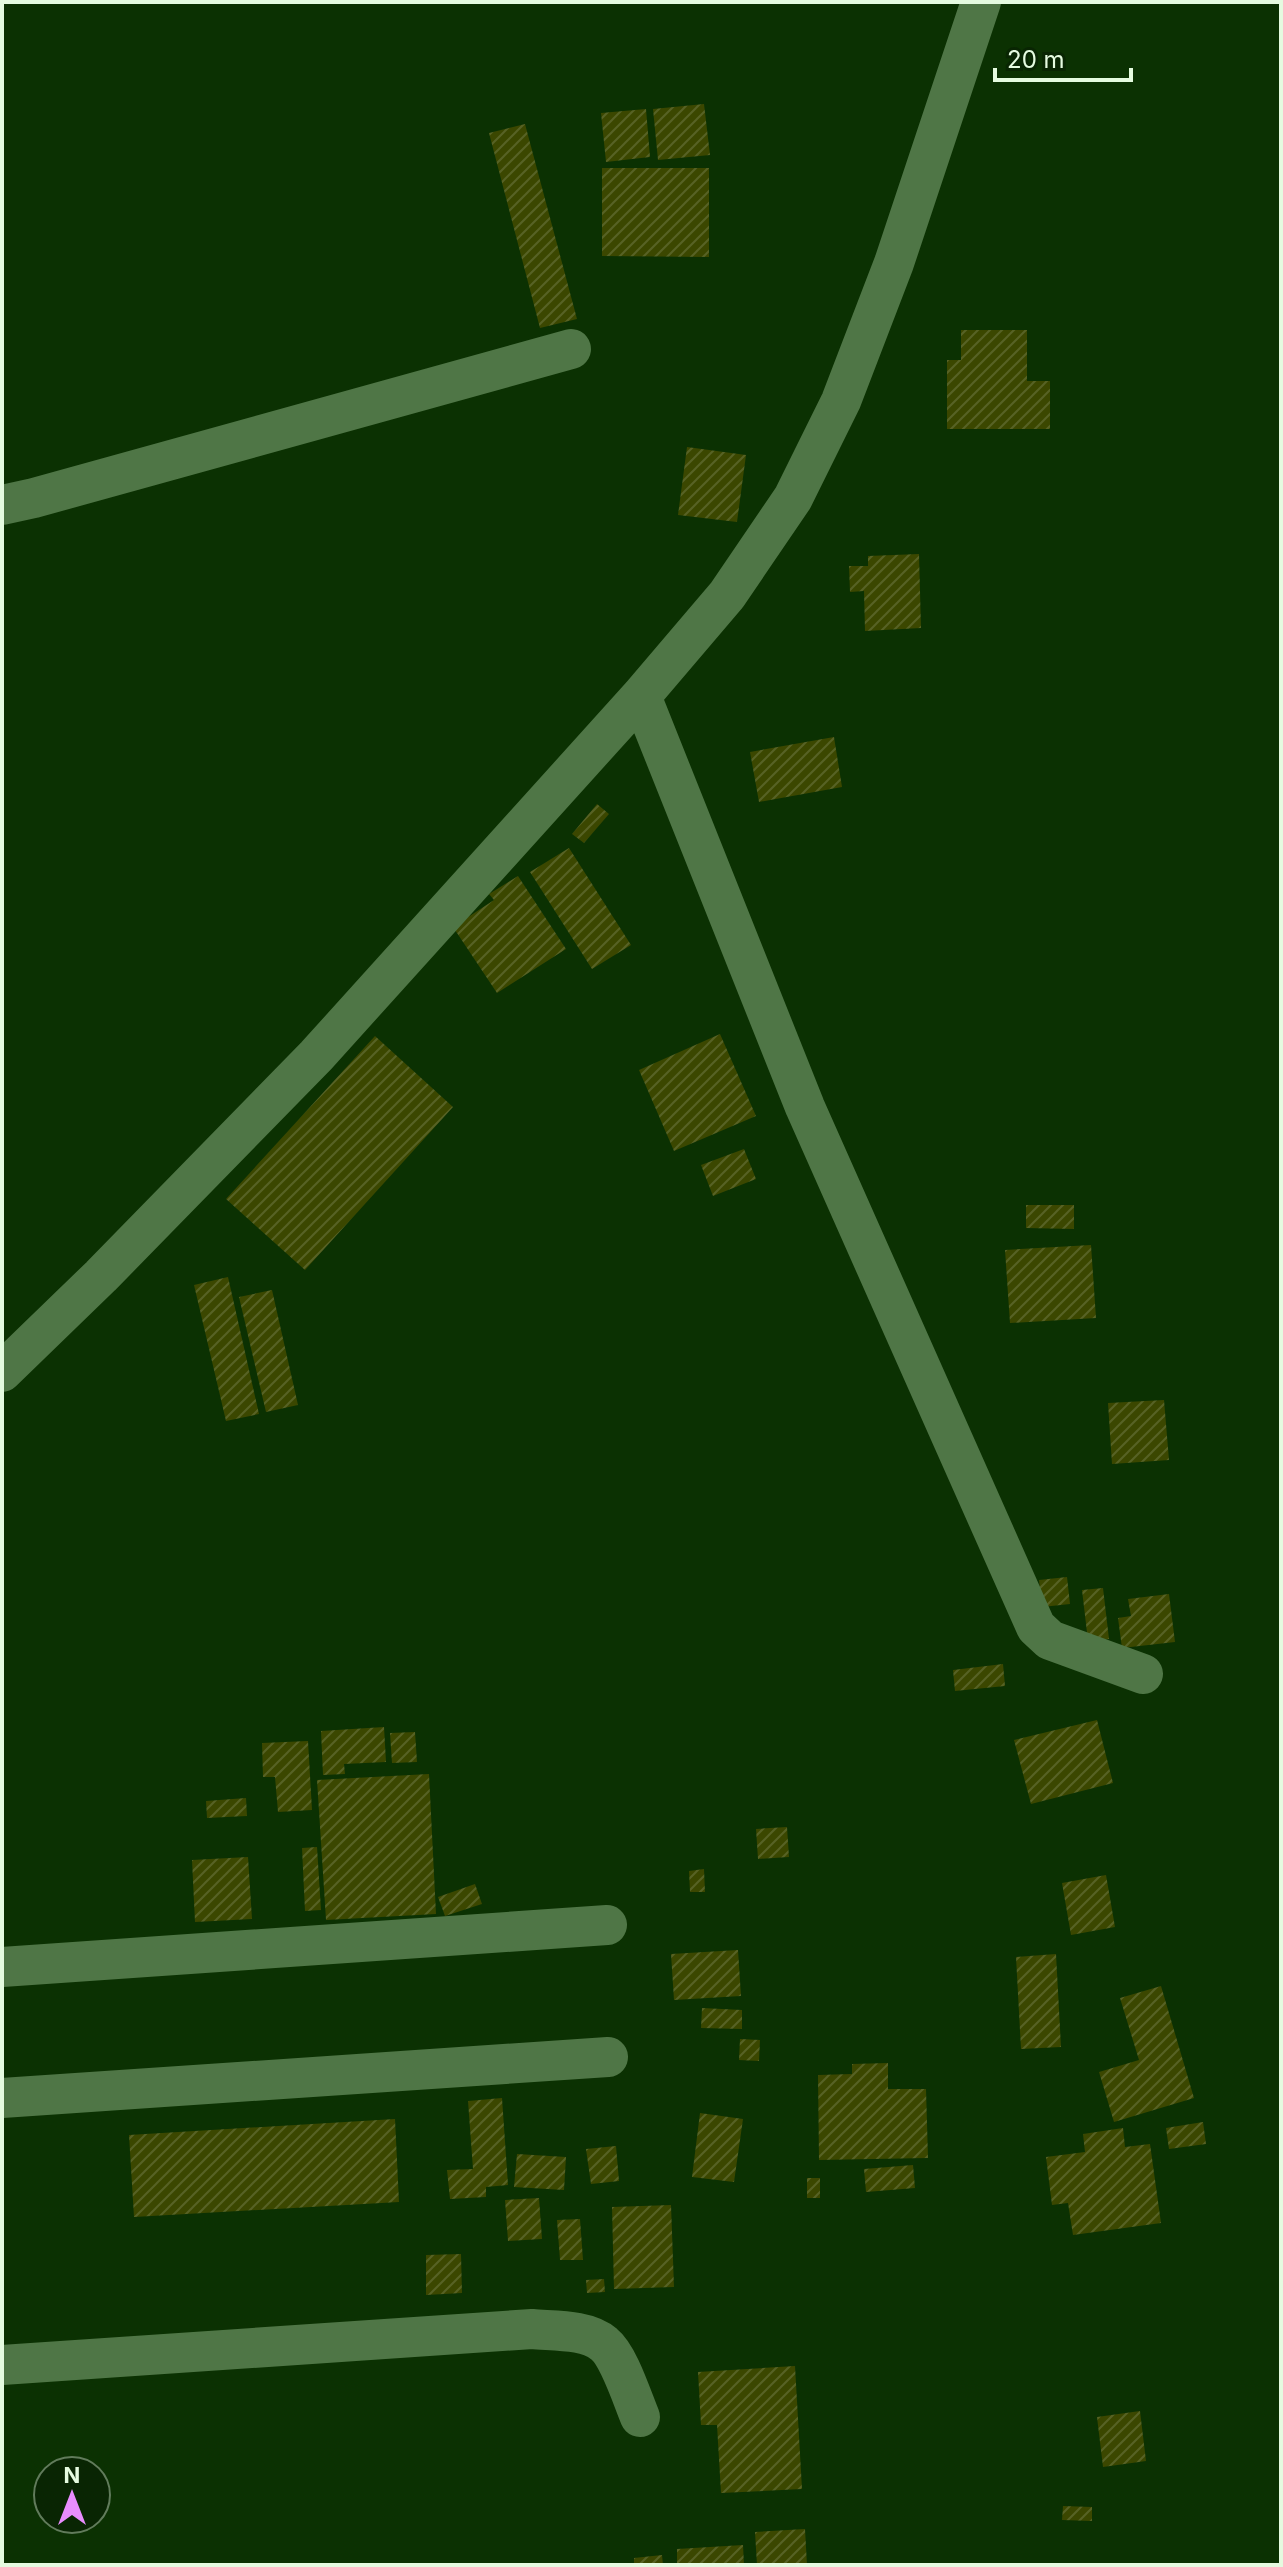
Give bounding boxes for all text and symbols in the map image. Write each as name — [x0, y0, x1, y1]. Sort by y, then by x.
scale bar — [995, 32, 1131, 82]
text: 20 m — [1007, 45, 1065, 74]
north arrow — [32, 2455, 112, 2535]
text: N — [64, 2462, 80, 2488]

